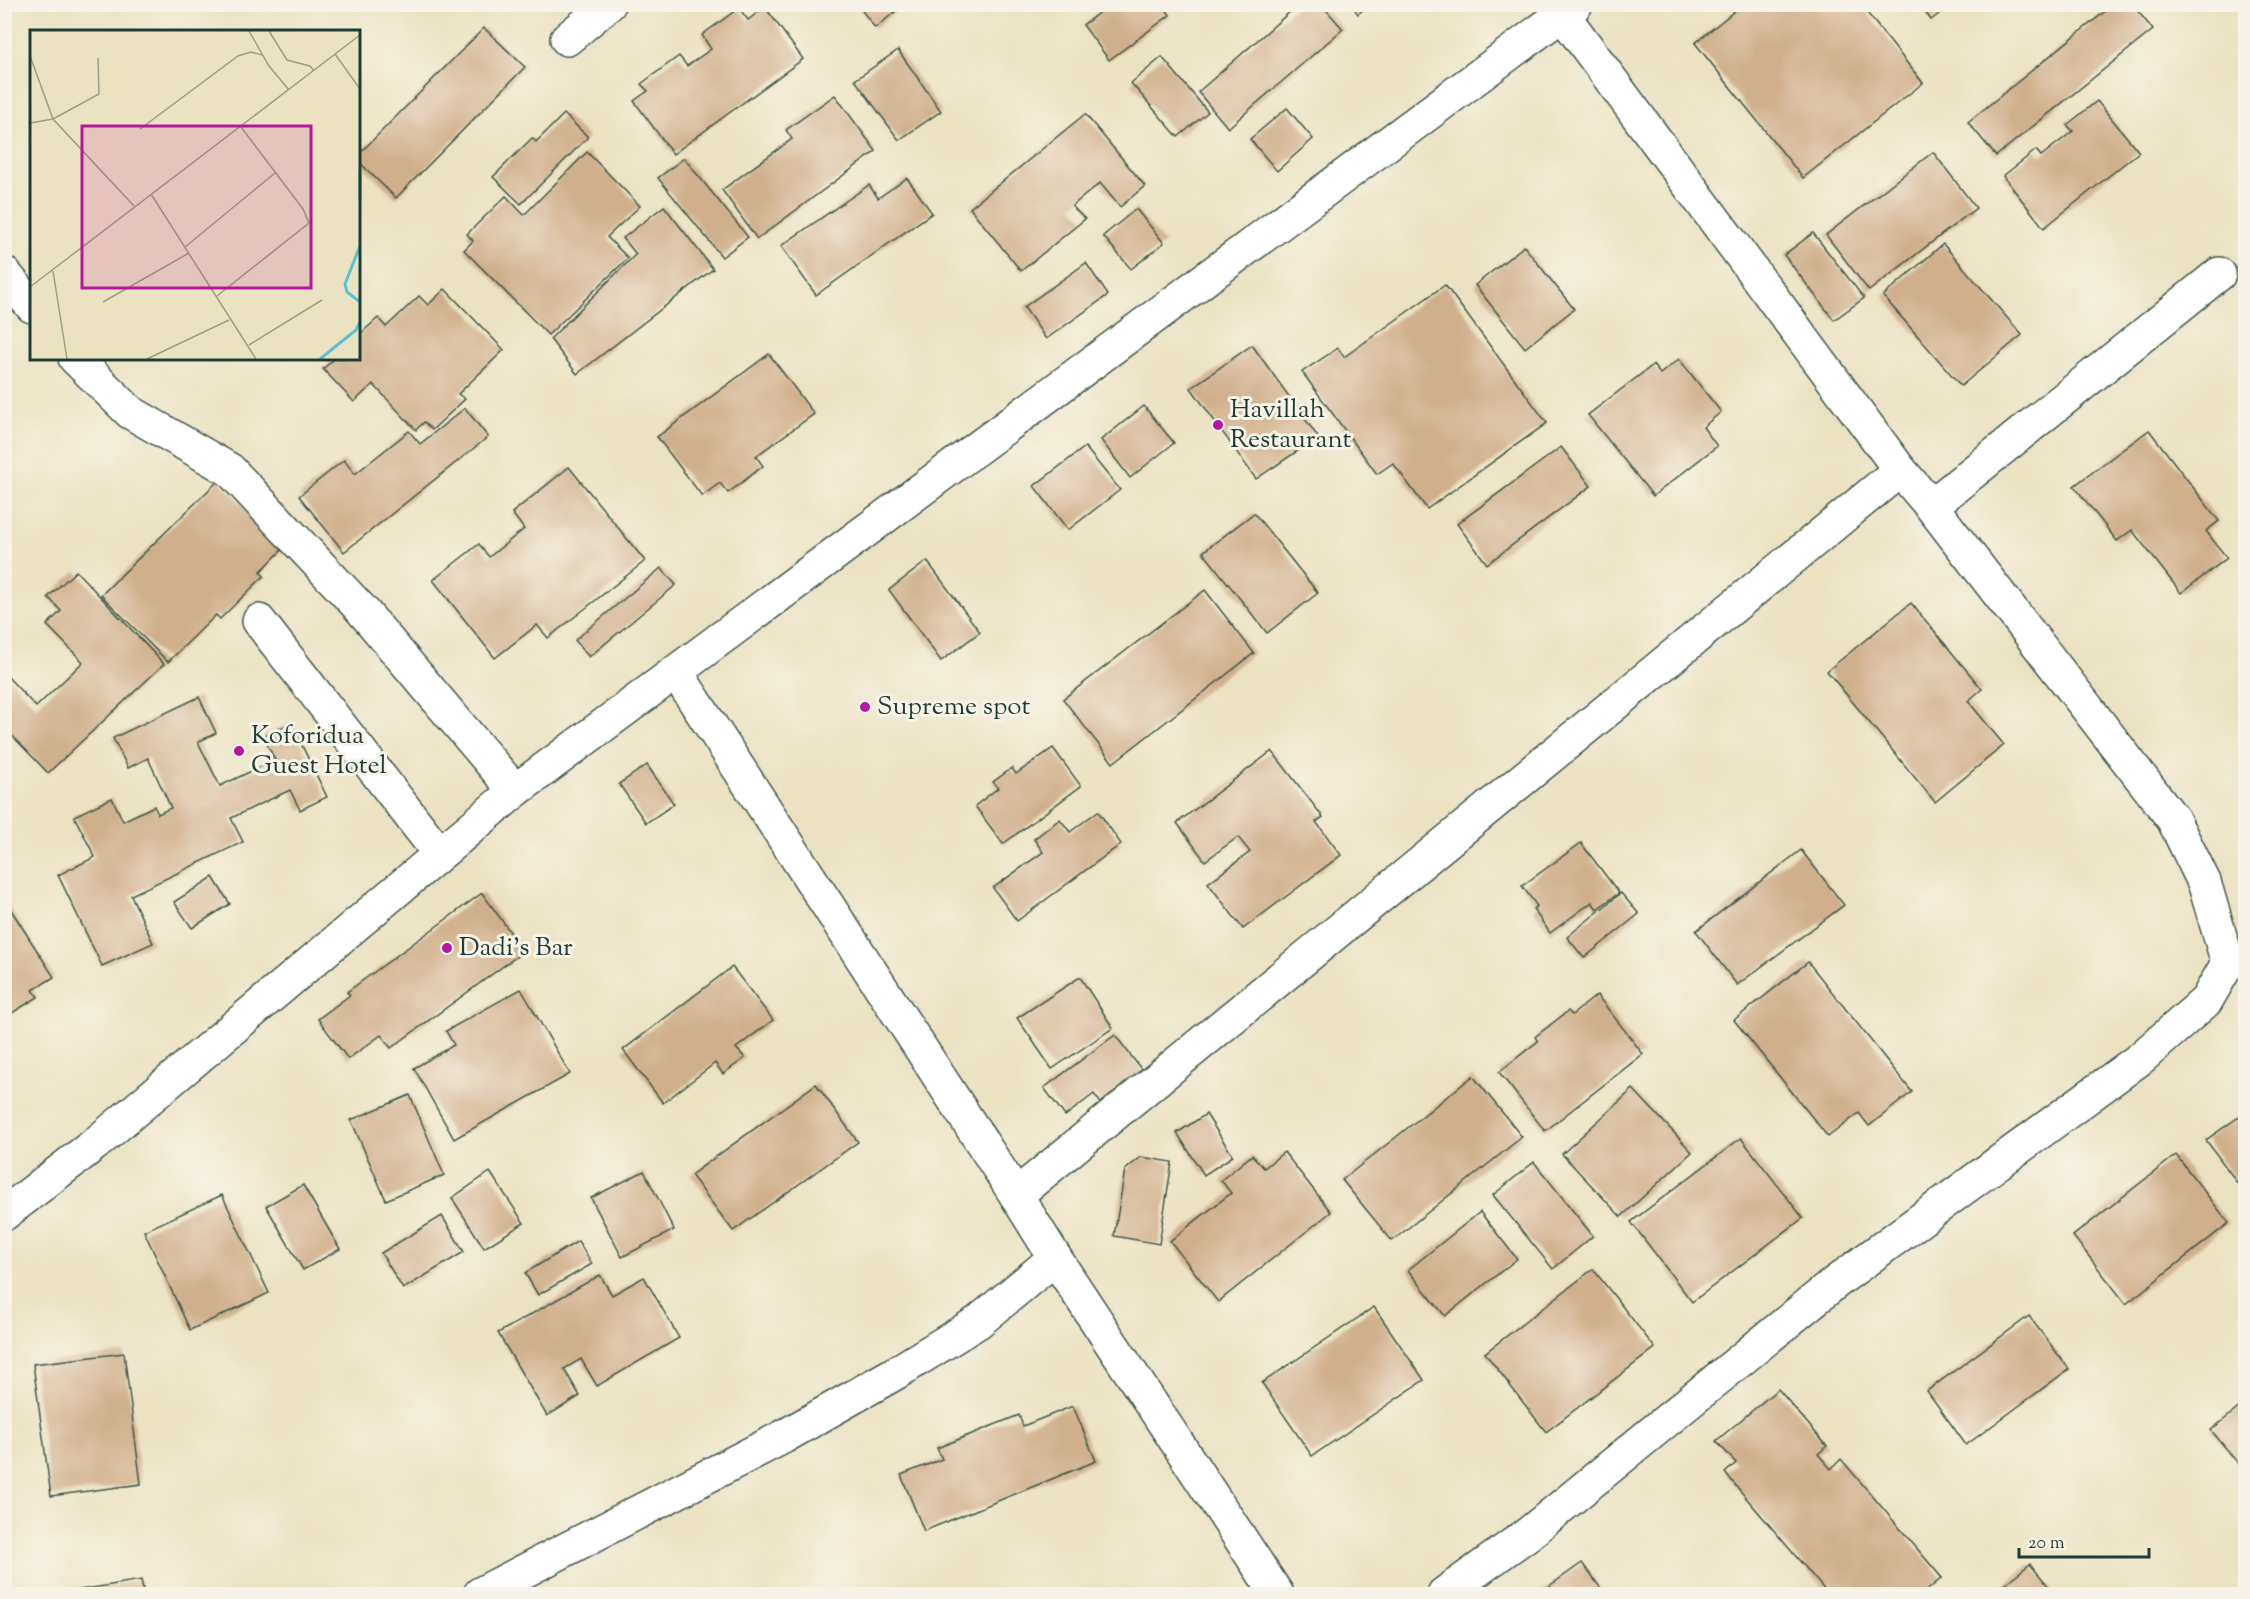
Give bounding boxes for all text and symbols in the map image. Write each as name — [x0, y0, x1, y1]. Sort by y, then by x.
inset map — [30, 30, 360, 360]
place label: Havillah Restaurant — [1230, 392, 1352, 459]
marker: Havillah Restaurant — [1211, 418, 1225, 432]
place label: Supreme spot — [877, 689, 1030, 726]
marker: Supreme spot — [858, 700, 872, 714]
place label: Koforidua Guest Hotel — [251, 718, 387, 785]
marker: Koforidua Guest Hotel — [232, 744, 246, 758]
place label: Dadi's Bar — [459, 930, 573, 967]
marker: Dadi's Bar — [440, 941, 454, 955]
scale bar — [2019, 1521, 2150, 1559]
text: 20 m — [2028, 1531, 2065, 1557]

